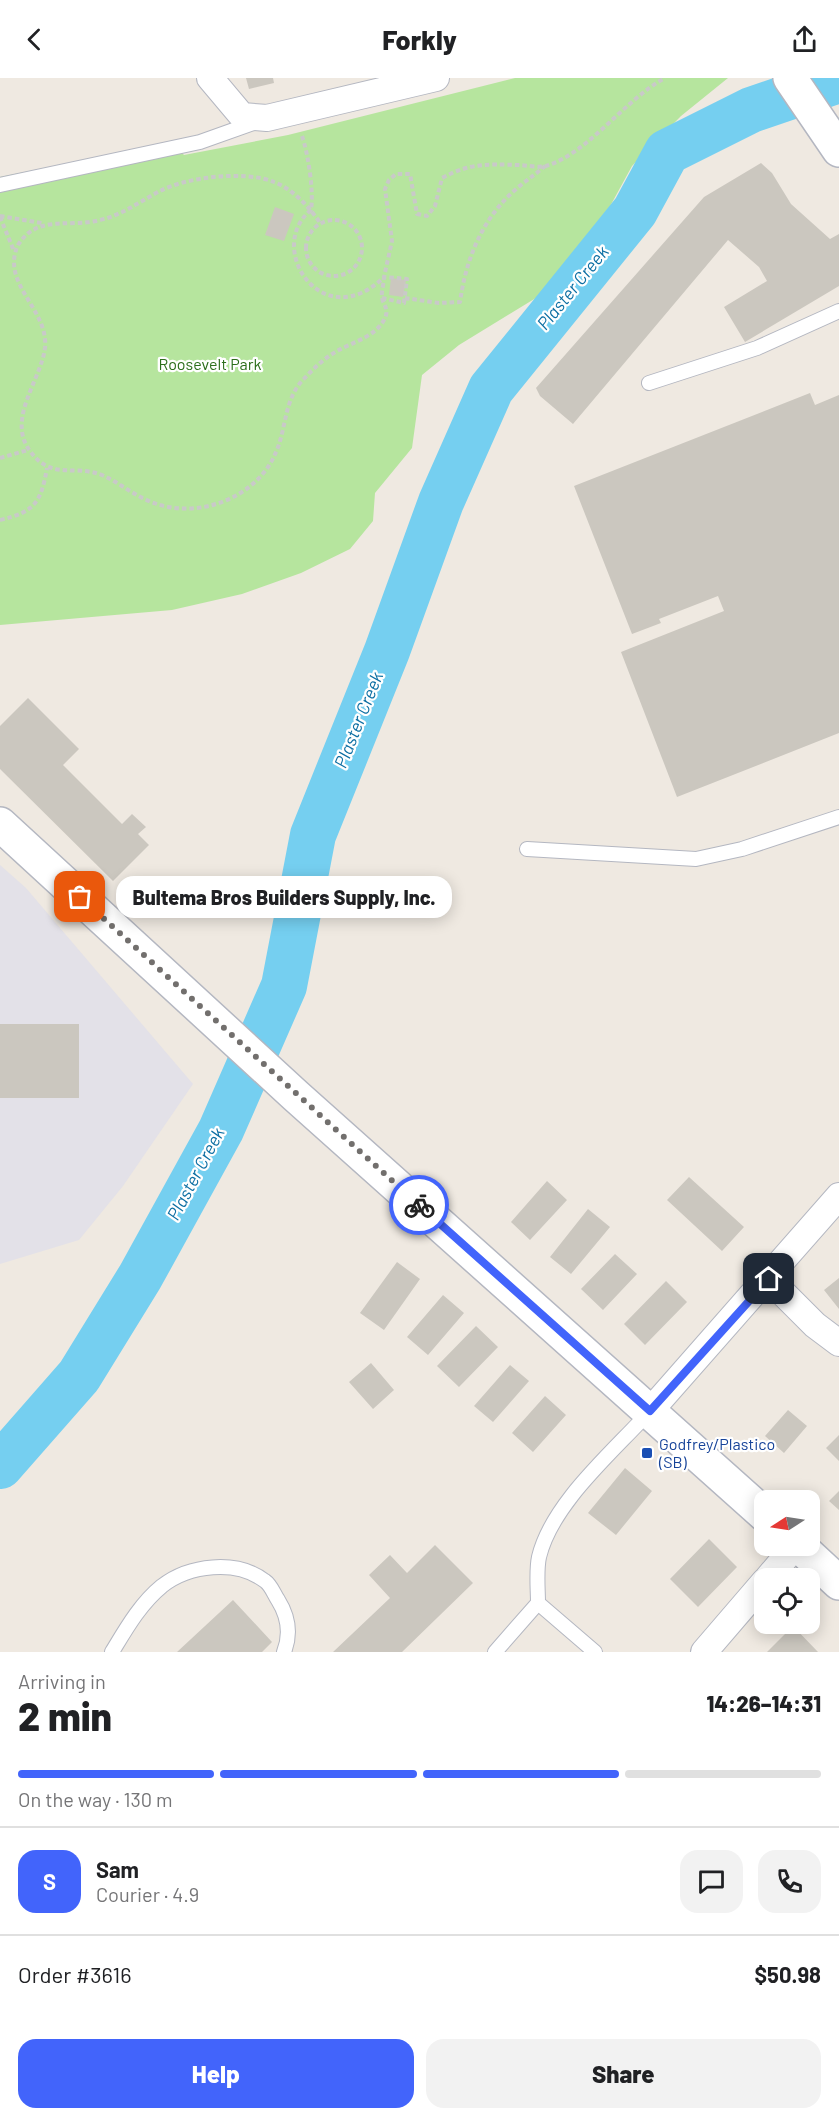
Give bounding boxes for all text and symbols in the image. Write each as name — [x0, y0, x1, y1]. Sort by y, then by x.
icon: back — [18, 23, 51, 56]
text: Forkly — [382, 23, 457, 55]
icon: share — [788, 23, 821, 56]
water label: Plaster Creek — [532, 241, 613, 334]
park label: Roosevelt Park — [158, 354, 262, 373]
water label: Plaster Creek — [329, 668, 387, 771]
pin — [54, 871, 105, 922]
callout: Bultema Bros Builders Supply, Inc. — [116, 876, 452, 918]
icon: bag — [63, 880, 96, 913]
text: Bultema Bros Builders Supply, Inc. — [132, 885, 436, 909]
water label: Plaster Creek — [162, 1123, 229, 1224]
courier — [389, 1175, 449, 1235]
icon: bike — [403, 1189, 436, 1222]
pin — [743, 1253, 794, 1304]
icon: home — [752, 1262, 785, 1295]
place label: Godfrey/Plastico (SB) — [658, 1434, 775, 1471]
marker: Godfrey/Plastico (SB) — [640, 1446, 654, 1460]
north arrow — [754, 1490, 820, 1556]
map controls — [754, 1490, 820, 1634]
button: locate — [754, 1568, 820, 1634]
text: Arriving in — [18, 1669, 106, 1693]
text: 14:26–14:31 — [706, 1690, 821, 1716]
text: 2 min — [18, 1692, 112, 1739]
text: On the way · 130 m — [18, 1787, 173, 1811]
button: chat — [680, 1850, 743, 1913]
button: phone — [758, 1850, 821, 1913]
text: Sam — [96, 1856, 139, 1882]
text: S — [43, 1868, 56, 1894]
text: Courier · 4.9 — [96, 1882, 199, 1906]
text: Order #3616 — [18, 1961, 132, 1987]
text: $50.98 — [754, 1961, 821, 1987]
button: Help — [18, 2039, 414, 2108]
button: Share — [426, 2039, 821, 2108]

